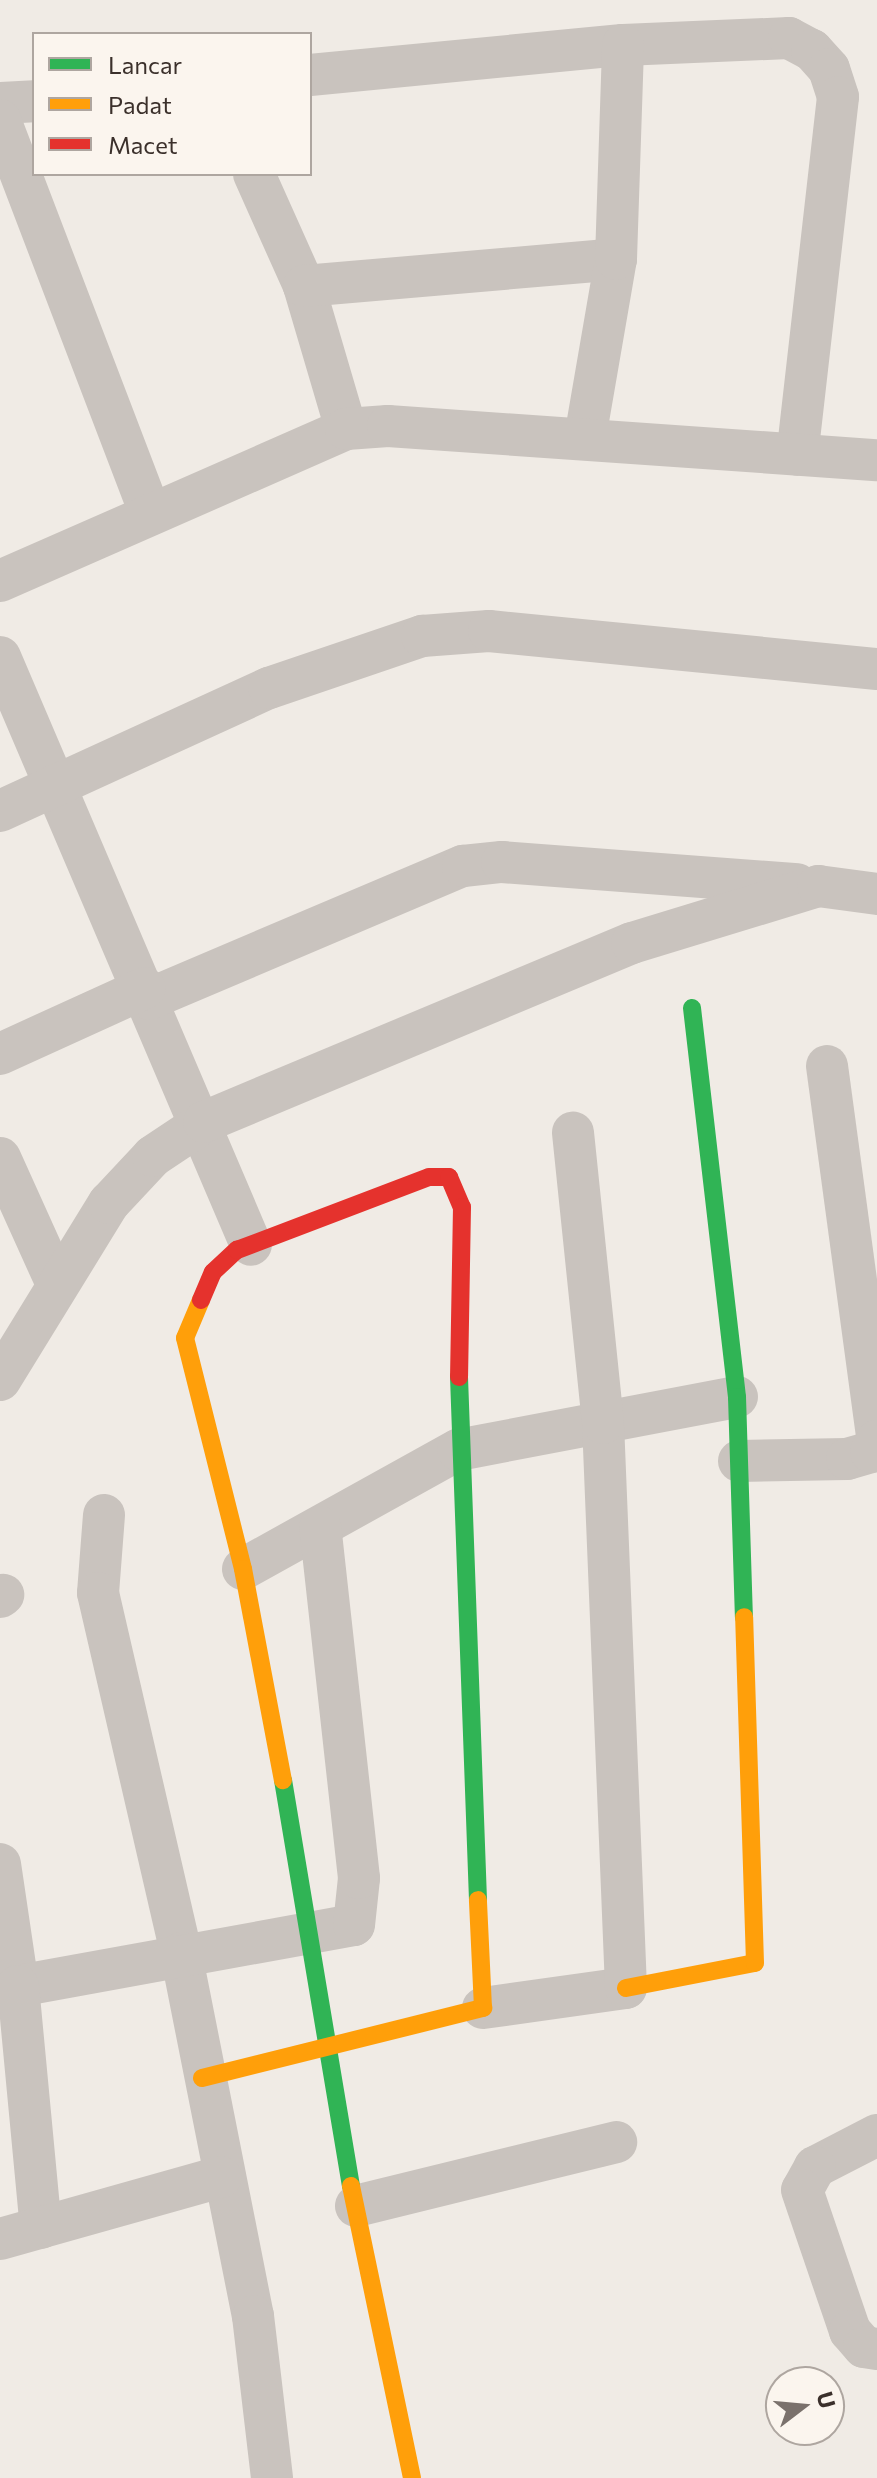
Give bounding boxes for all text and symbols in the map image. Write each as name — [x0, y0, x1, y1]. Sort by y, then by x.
legend — [32, 32, 312, 176]
text: Lancar — [108, 50, 182, 79]
text: Padat — [108, 90, 172, 119]
text: Macet — [108, 130, 178, 159]
north arrow — [765, 2366, 845, 2446]
text: U — [811, 2388, 842, 2411]

